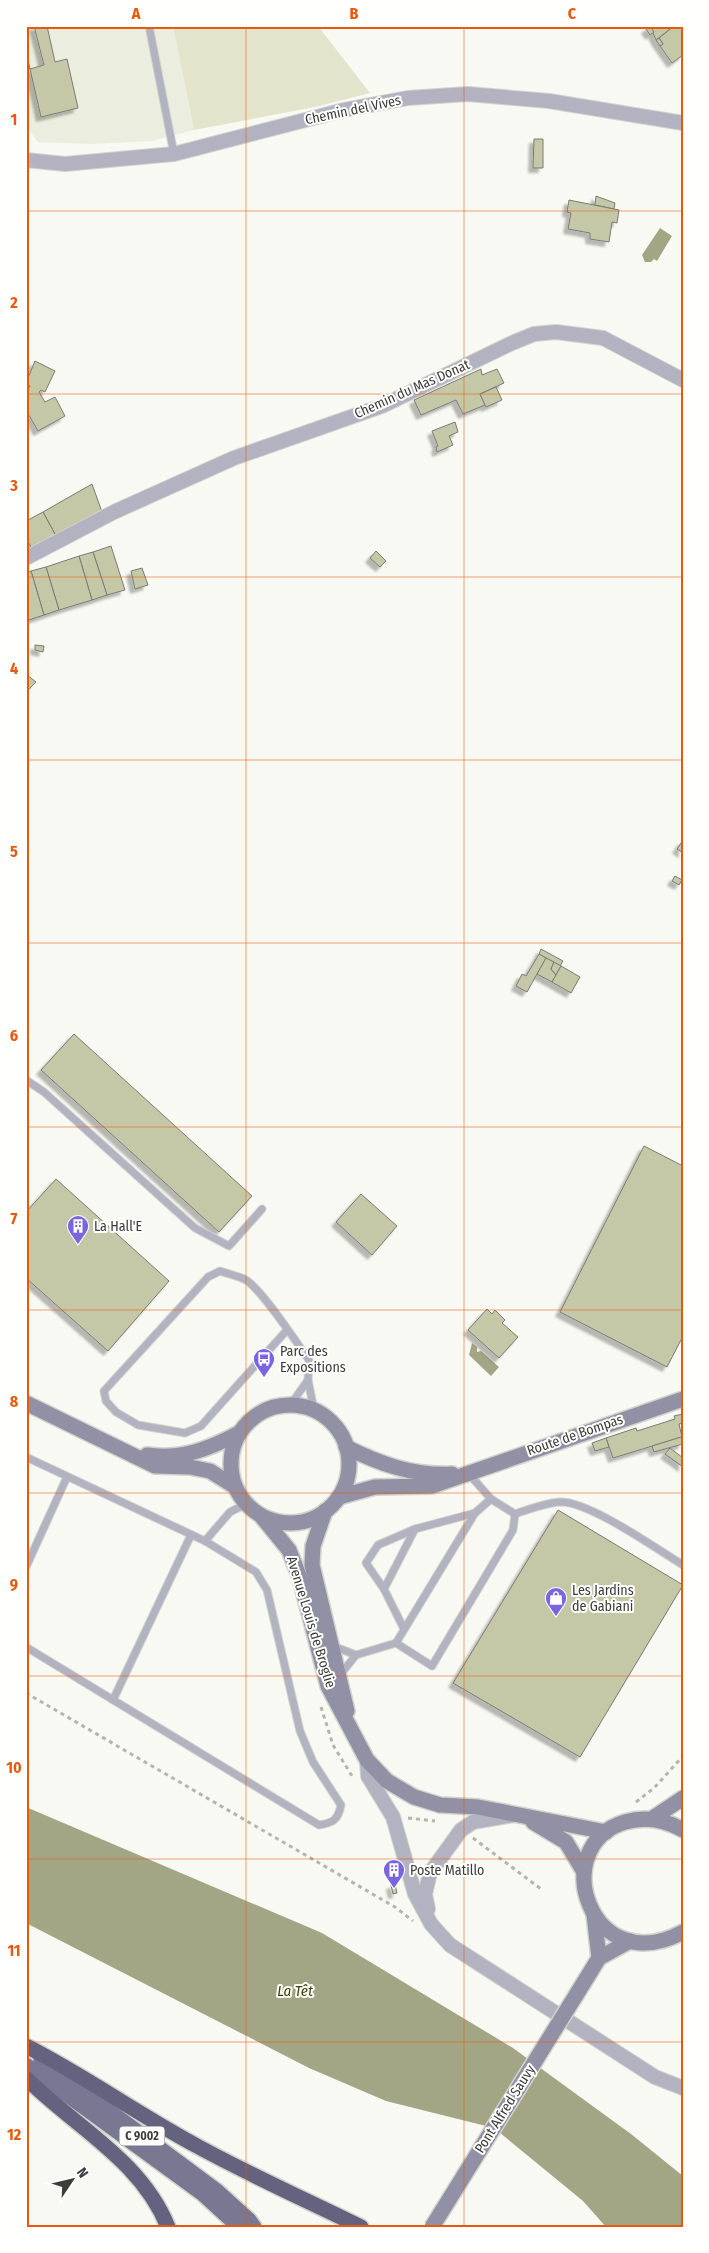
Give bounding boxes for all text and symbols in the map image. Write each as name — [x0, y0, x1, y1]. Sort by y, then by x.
text: A — [131, 4, 141, 23]
text: B — [350, 4, 359, 23]
text: C — [568, 4, 577, 23]
street label: Chemin del Vives — [304, 92, 402, 128]
text: 1 — [11, 110, 17, 129]
text: 2 — [9, 293, 18, 312]
street label: Chemin du Mas Donat — [352, 356, 473, 422]
text: 3 — [9, 476, 18, 495]
text: 4 — [10, 659, 18, 678]
text: 5 — [10, 842, 18, 861]
text: 6 — [10, 1026, 18, 1045]
text: 7 — [11, 1209, 18, 1228]
building icon: La Hall'E — [66, 1214, 90, 1245]
place label: La Hall'E — [94, 1218, 142, 1235]
place label: Parc des Expositions — [280, 1343, 346, 1376]
bus stop icon: Parc des Expositions — [252, 1347, 276, 1378]
text: 8 — [10, 1392, 19, 1411]
street label: Route de Bompas — [525, 1411, 625, 1459]
street label: Avenue Louis de Broglie — [283, 1554, 339, 1690]
text: 9 — [10, 1575, 18, 1594]
place label: Les Jardins de Gabiani — [572, 1582, 634, 1615]
shop icon: Les Jardins de Gabiani — [544, 1586, 568, 1617]
text: 10 — [6, 1758, 22, 1777]
building icon: Poste Matillo — [382, 1858, 406, 1889]
place label: Poste Matillo — [410, 1862, 484, 1879]
text: 11 — [7, 1941, 21, 1960]
water label: La Têt — [277, 1982, 313, 2000]
street label: Pont Alfred Sauvy — [471, 2061, 539, 2156]
text: 12 — [7, 2125, 22, 2144]
road number: C 9002 — [120, 2126, 164, 2146]
north arrow — [48, 2156, 98, 2206]
text: N — [73, 2165, 92, 2181]

